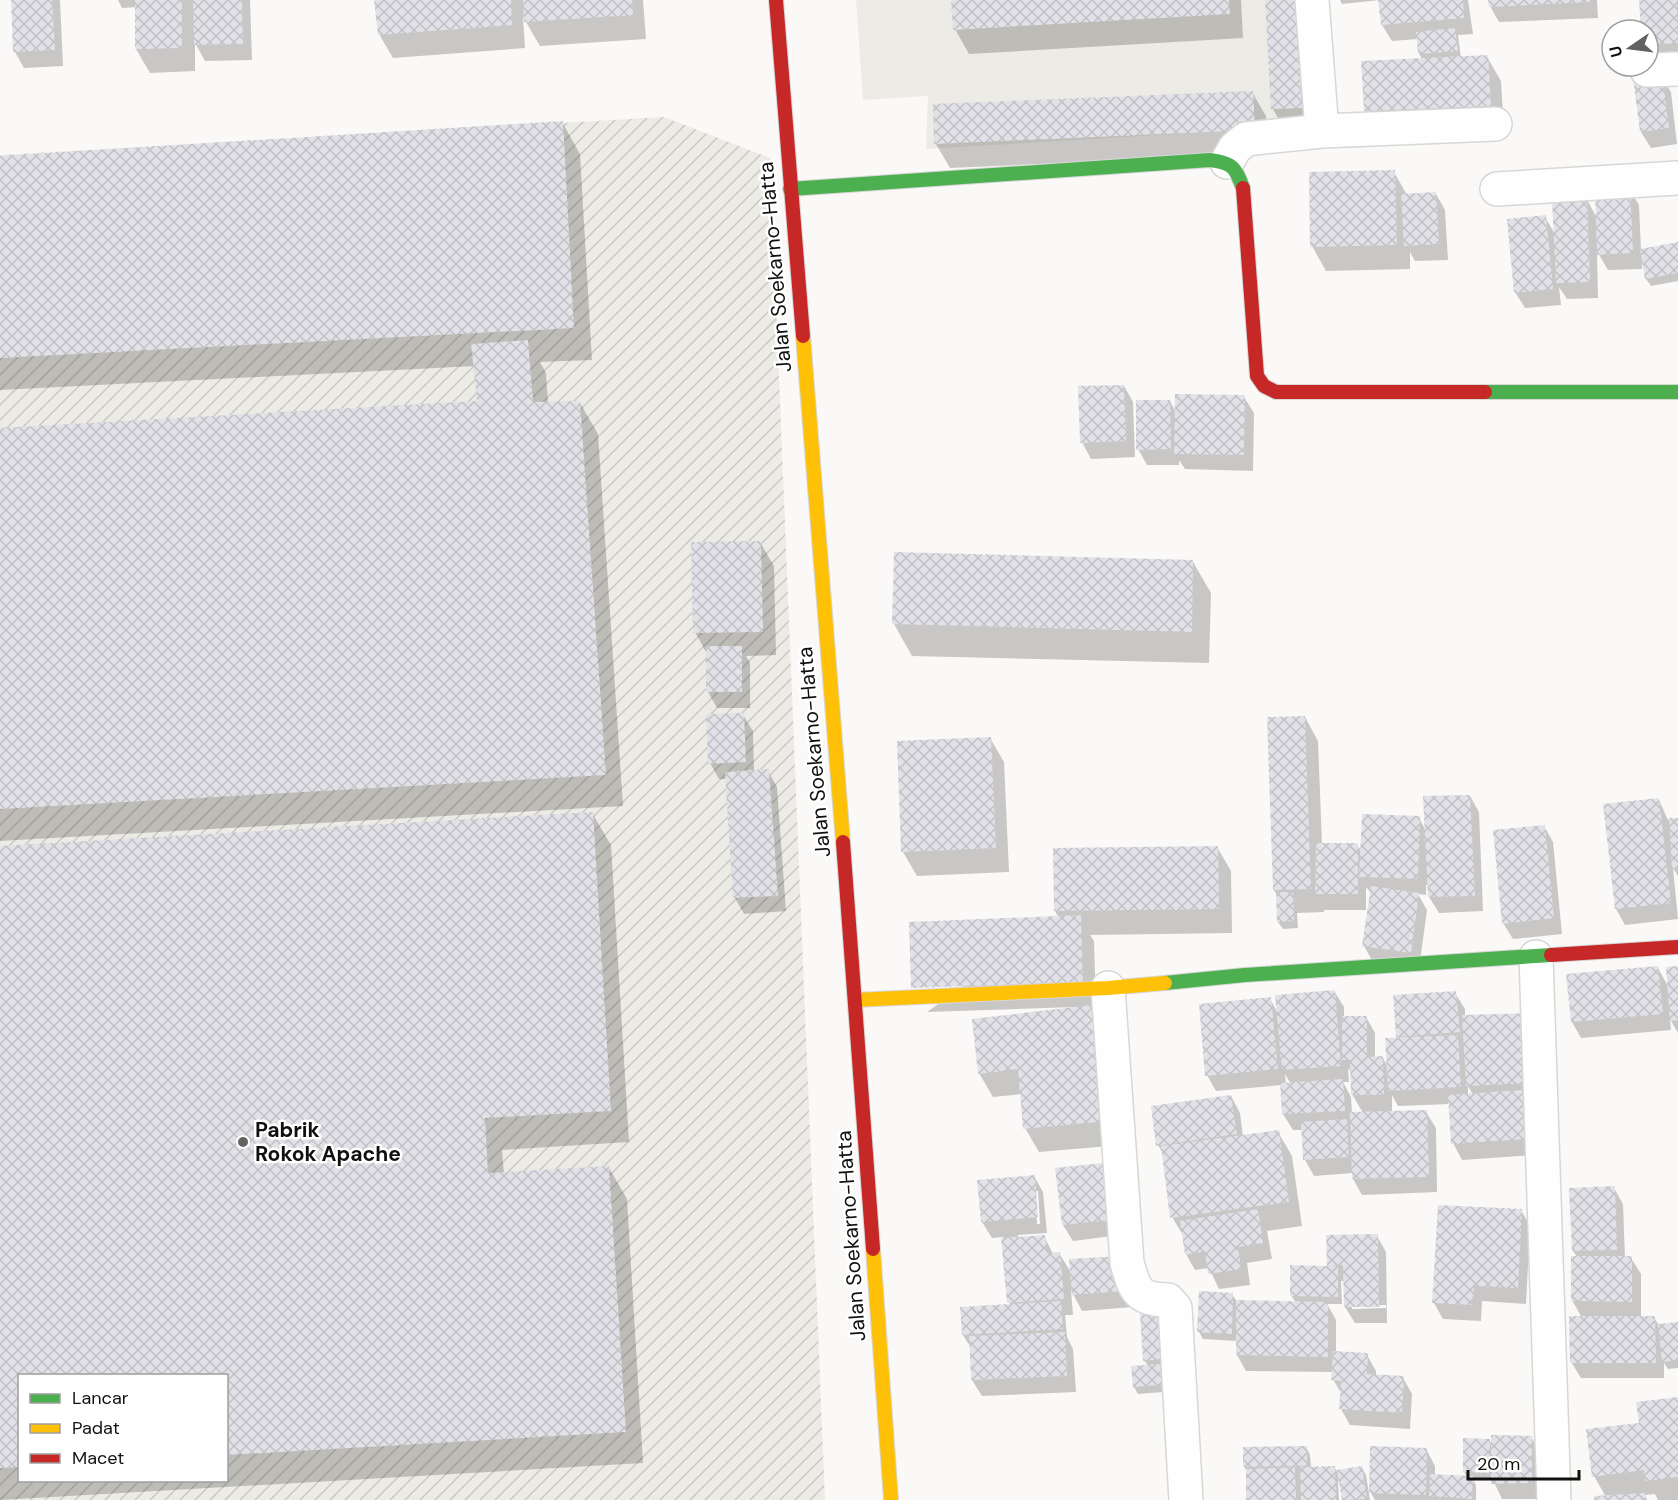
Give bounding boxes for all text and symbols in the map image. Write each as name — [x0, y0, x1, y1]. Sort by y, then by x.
north arrow — [1600, 18, 1660, 78]
text: U — [1604, 44, 1627, 59]
street label: Jalan Soekarno-Hatta — [752, 161, 798, 373]
street label: Jalan Soekarno-Hatta — [791, 646, 837, 858]
place label: Pabrik Rokok Apache — [255, 1116, 401, 1168]
street label: Jalan Soekarno-Hatta — [830, 1130, 872, 1342]
marker: Pabrik Rokok Apache — [236, 1135, 250, 1149]
legend — [18, 1374, 228, 1482]
text: Lancar — [72, 1386, 129, 1410]
text: Padat — [72, 1416, 120, 1440]
scale bar — [1468, 1443, 1579, 1481]
text: Macet — [72, 1446, 124, 1470]
text: 20 m — [1477, 1452, 1520, 1476]

